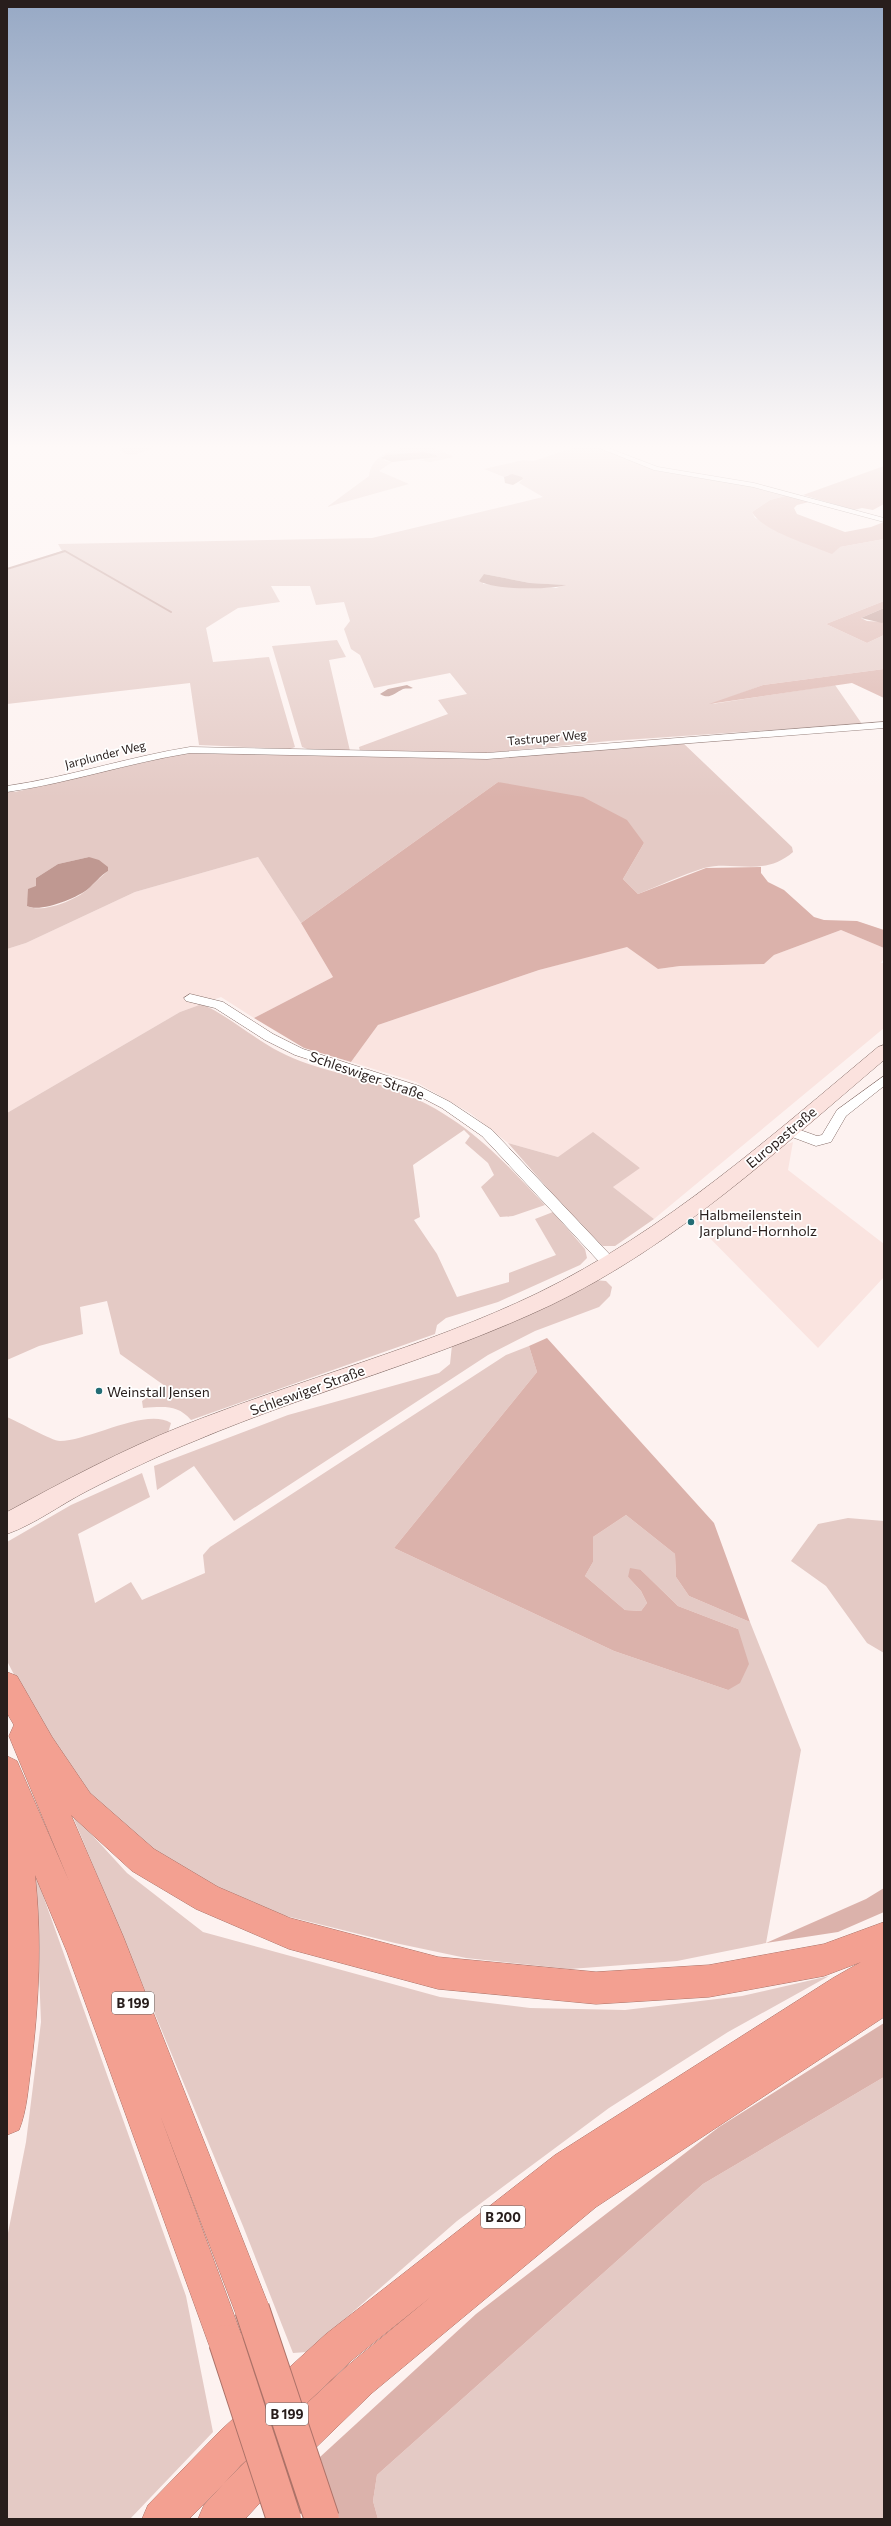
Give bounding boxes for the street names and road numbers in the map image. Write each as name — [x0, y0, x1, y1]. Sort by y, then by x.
street label: Tastruper Weg — [507, 727, 588, 747]
street label: Jarplunder Weg — [63, 737, 148, 772]
street label: Schleswiger Straße — [307, 1047, 427, 1103]
street label: Europastraße — [743, 1103, 819, 1171]
street label: Schleswiger Straße — [247, 1361, 367, 1419]
road number: B 199 — [112, 1992, 154, 2014]
road number: B 200 — [481, 2206, 525, 2228]
road number: B 199 — [266, 2403, 308, 2425]

